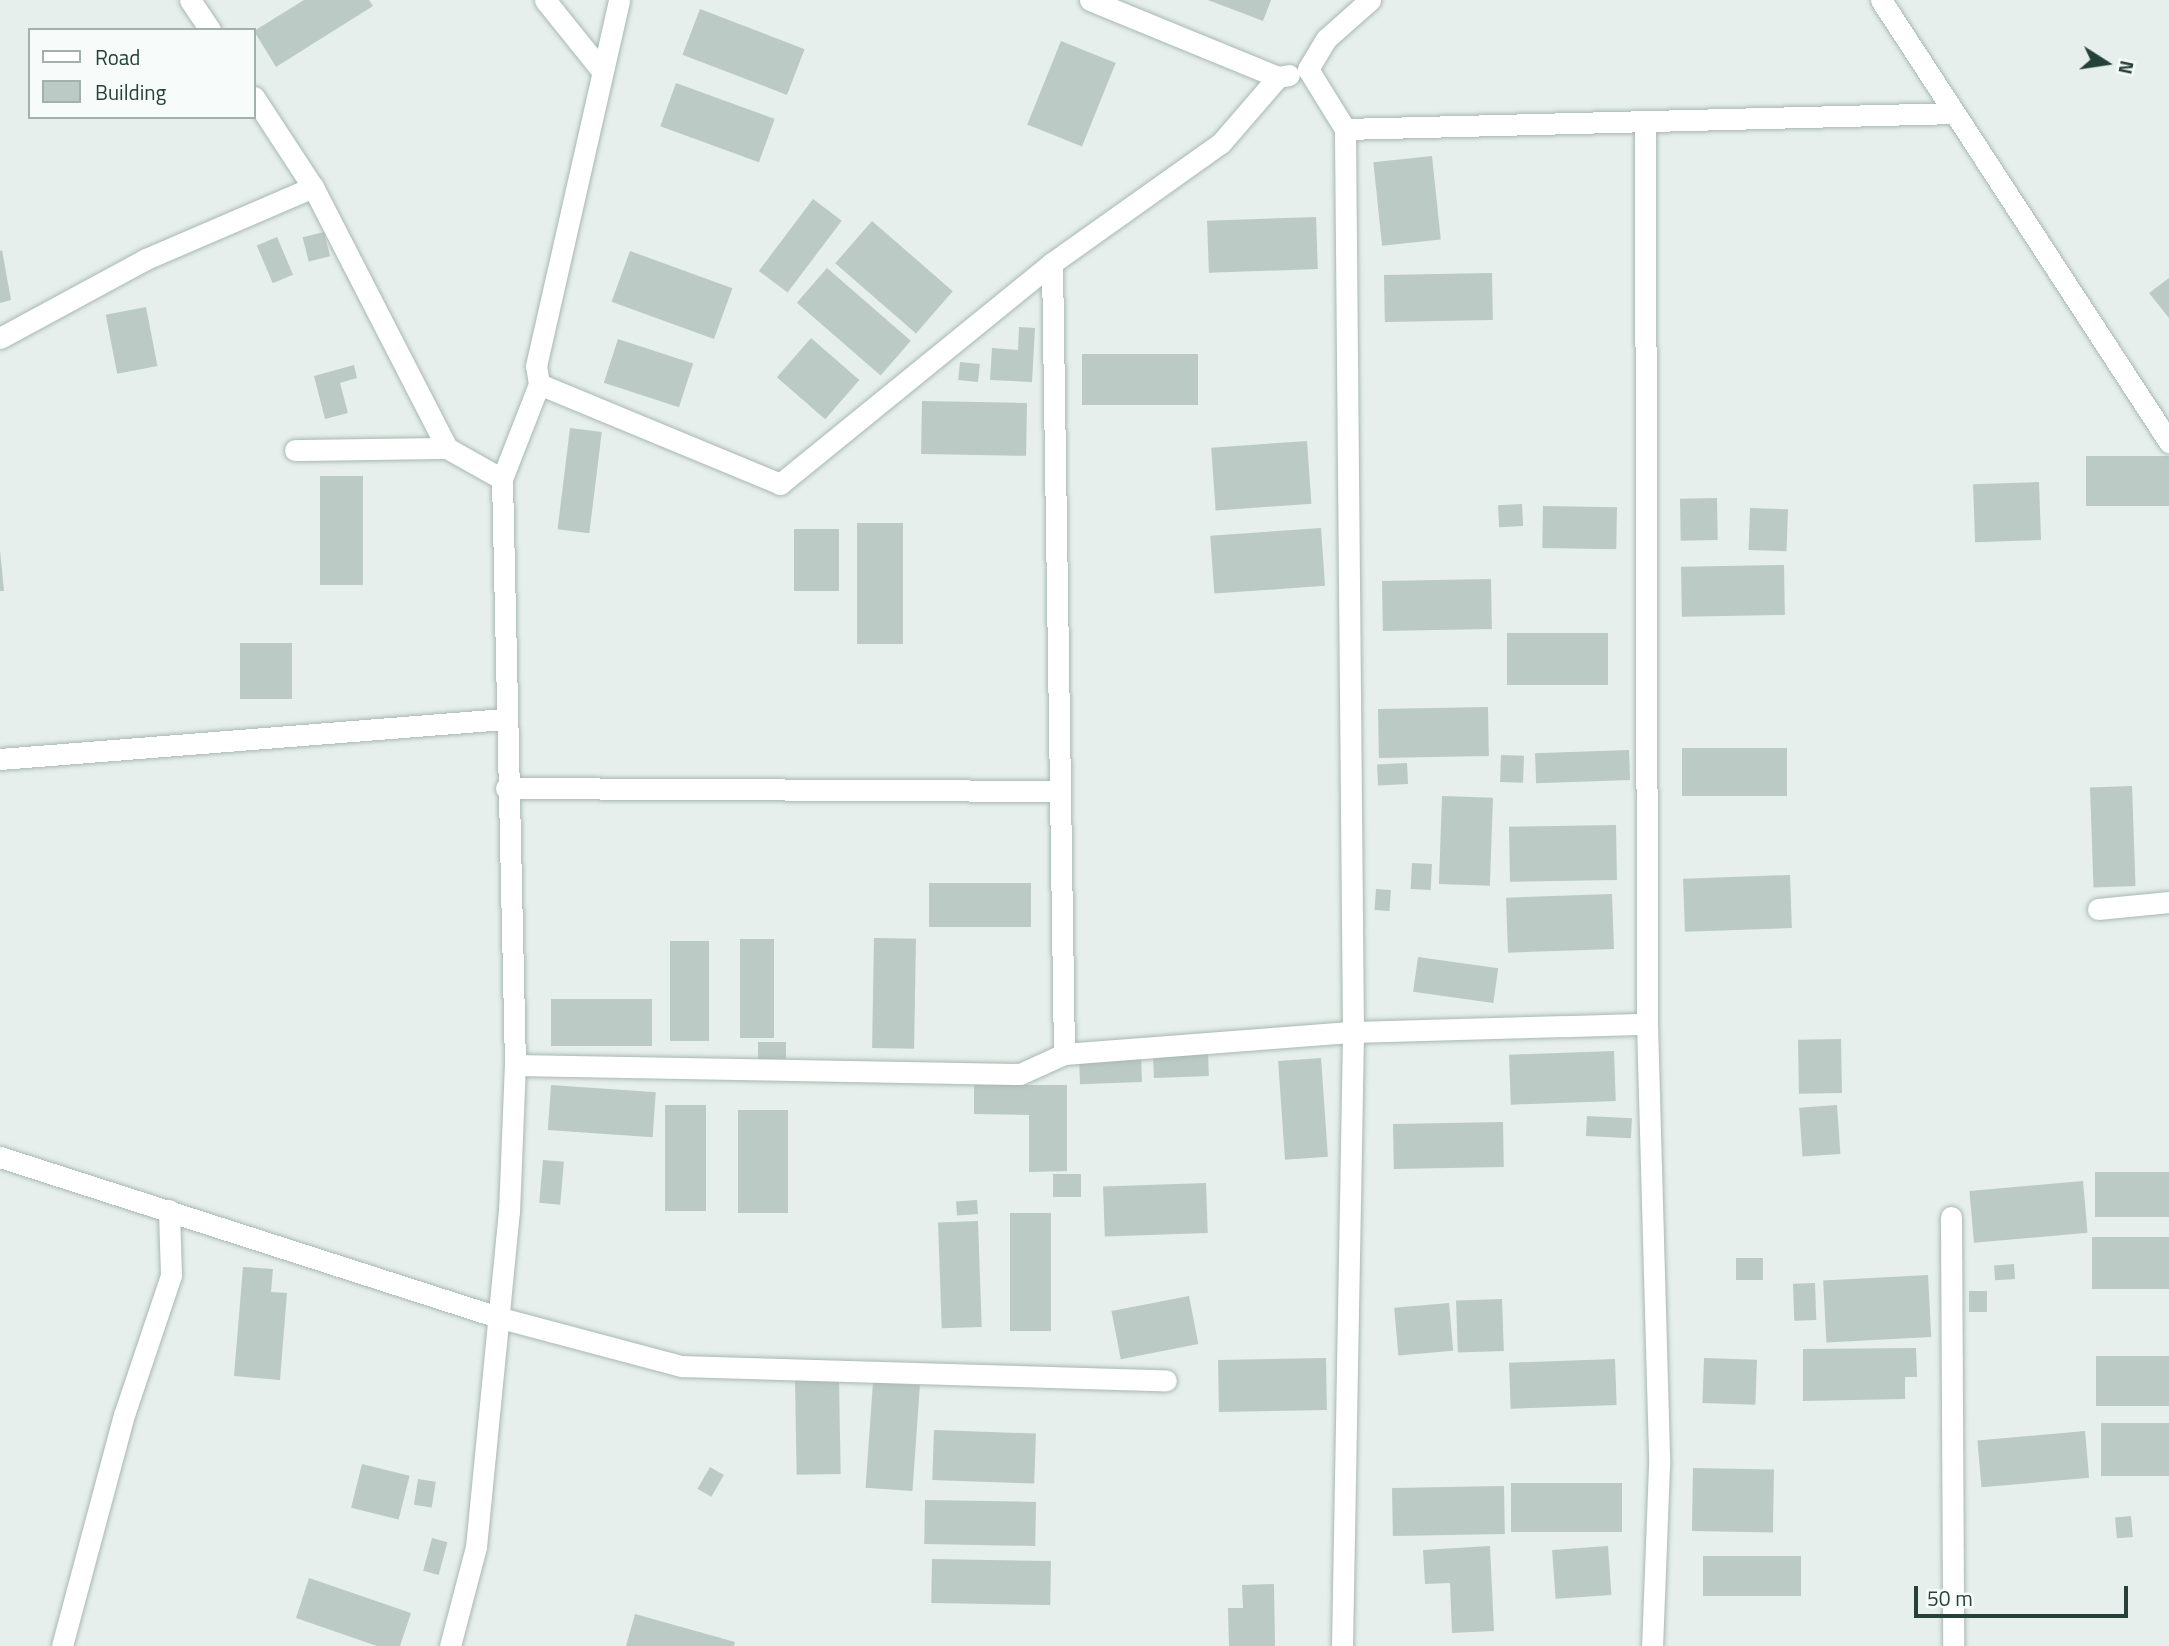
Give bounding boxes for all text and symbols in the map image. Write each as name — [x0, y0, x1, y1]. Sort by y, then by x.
legend — [28, 28, 256, 119]
north arrow — [2071, 28, 2141, 98]
text: Road — [95, 41, 140, 73]
text: N — [2111, 58, 2143, 77]
text: Building — [95, 76, 166, 108]
scale bar — [1917, 1572, 2130, 1616]
text: 50 m — [1927, 1582, 1973, 1614]

